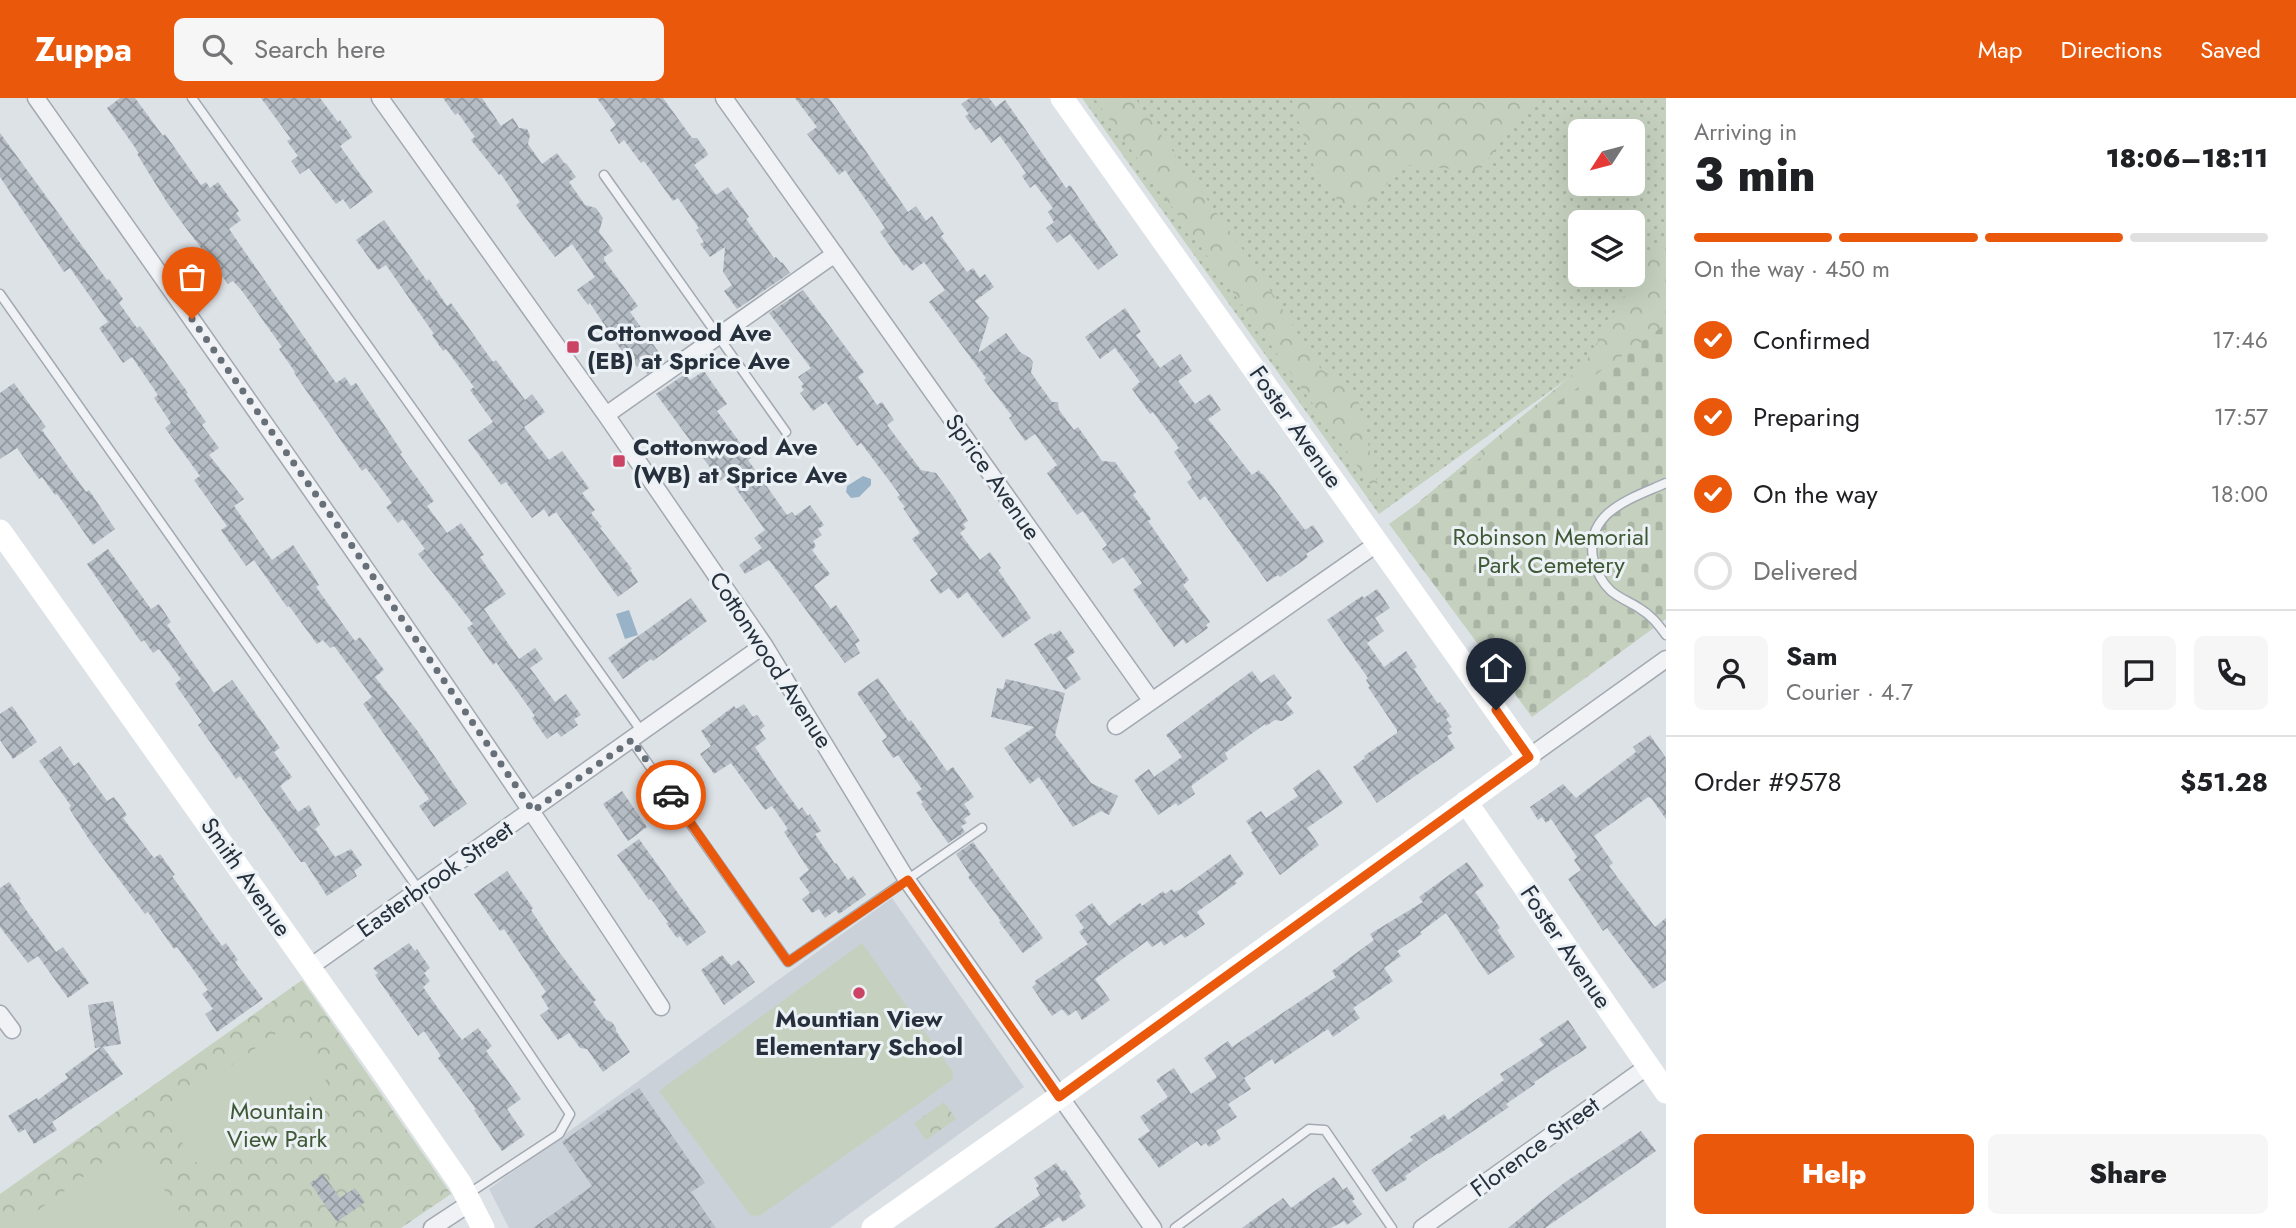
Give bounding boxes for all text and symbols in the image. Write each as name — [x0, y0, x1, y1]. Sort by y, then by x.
search box — [174, 18, 664, 81]
text: Zuppa — [35, 26, 132, 73]
icon: search — [198, 30, 236, 68]
text: Search here — [254, 30, 385, 68]
text: Map — [1978, 32, 2023, 67]
text: Directions — [2061, 32, 2162, 67]
text: Saved — [2200, 32, 2261, 67]
text: Arriving in — [1694, 115, 1797, 149]
north arrow — [1568, 119, 1645, 196]
map controls — [1568, 119, 1645, 287]
text: 18:06–18:11 — [2106, 139, 2268, 177]
text: 3 min — [1694, 142, 1816, 208]
button: layers — [1568, 210, 1645, 287]
pin — [162, 247, 222, 319]
text: On the way · 450 m — [1694, 252, 1890, 286]
icon: bag — [173, 258, 211, 296]
place label: Cottonwood Ave (EB) at Sprice Ave — [587, 315, 790, 378]
icon: check — [1694, 321, 1732, 359]
text: Confirmed — [1753, 321, 1870, 359]
text: 17:46 — [2212, 323, 2268, 357]
marker: Cottonwood Ave (EB) at Sprice Ave — [565, 339, 581, 355]
street label: Foster Avenue — [1241, 358, 1352, 495]
icon: check — [1694, 398, 1732, 436]
text: Preparing — [1753, 398, 1860, 436]
text: 17:57 — [2214, 400, 2268, 434]
street label: Sprice Avenue — [937, 406, 1050, 547]
place label: Cottonwood Ave (WB) at Sprice Ave — [633, 429, 847, 492]
marker: Cottonwood Ave (WB) at Sprice Ave — [611, 453, 627, 469]
icon: check — [1694, 475, 1732, 513]
text: On the way — [1753, 475, 1878, 513]
text: 18:00 — [2211, 477, 2268, 511]
park label: Robinson Memorial Park Cemetery — [1453, 519, 1649, 582]
text: Delivered — [1753, 552, 1858, 590]
street label: Cottonwood Avenue — [701, 564, 842, 755]
button: person — [1694, 636, 1768, 710]
button: chat — [2102, 636, 2176, 710]
button: phone — [2194, 636, 2268, 710]
text: Sam — [1786, 637, 1838, 675]
pin — [1466, 638, 1526, 710]
icon: home — [1477, 649, 1515, 687]
text: Courier · 4.7 — [1786, 675, 1913, 709]
courier — [636, 760, 706, 830]
text: Order #9578 — [1694, 763, 1842, 801]
text: $51.28 — [2180, 763, 2268, 801]
icon: car — [652, 776, 690, 814]
street label: Smith Avenue — [192, 810, 300, 943]
street label: Easterbrook Street — [349, 811, 520, 946]
street label: Foster Avenue — [1512, 878, 1621, 1016]
marker: Mountian View Elementary School — [851, 985, 867, 1001]
place label: Mountian View Elementary School — [755, 1001, 963, 1064]
street label: Florence Street — [1463, 1088, 1607, 1205]
park label: Mountain View Park — [227, 1093, 328, 1156]
button: Help — [1694, 1134, 1974, 1214]
button: Share — [1988, 1134, 2268, 1214]

